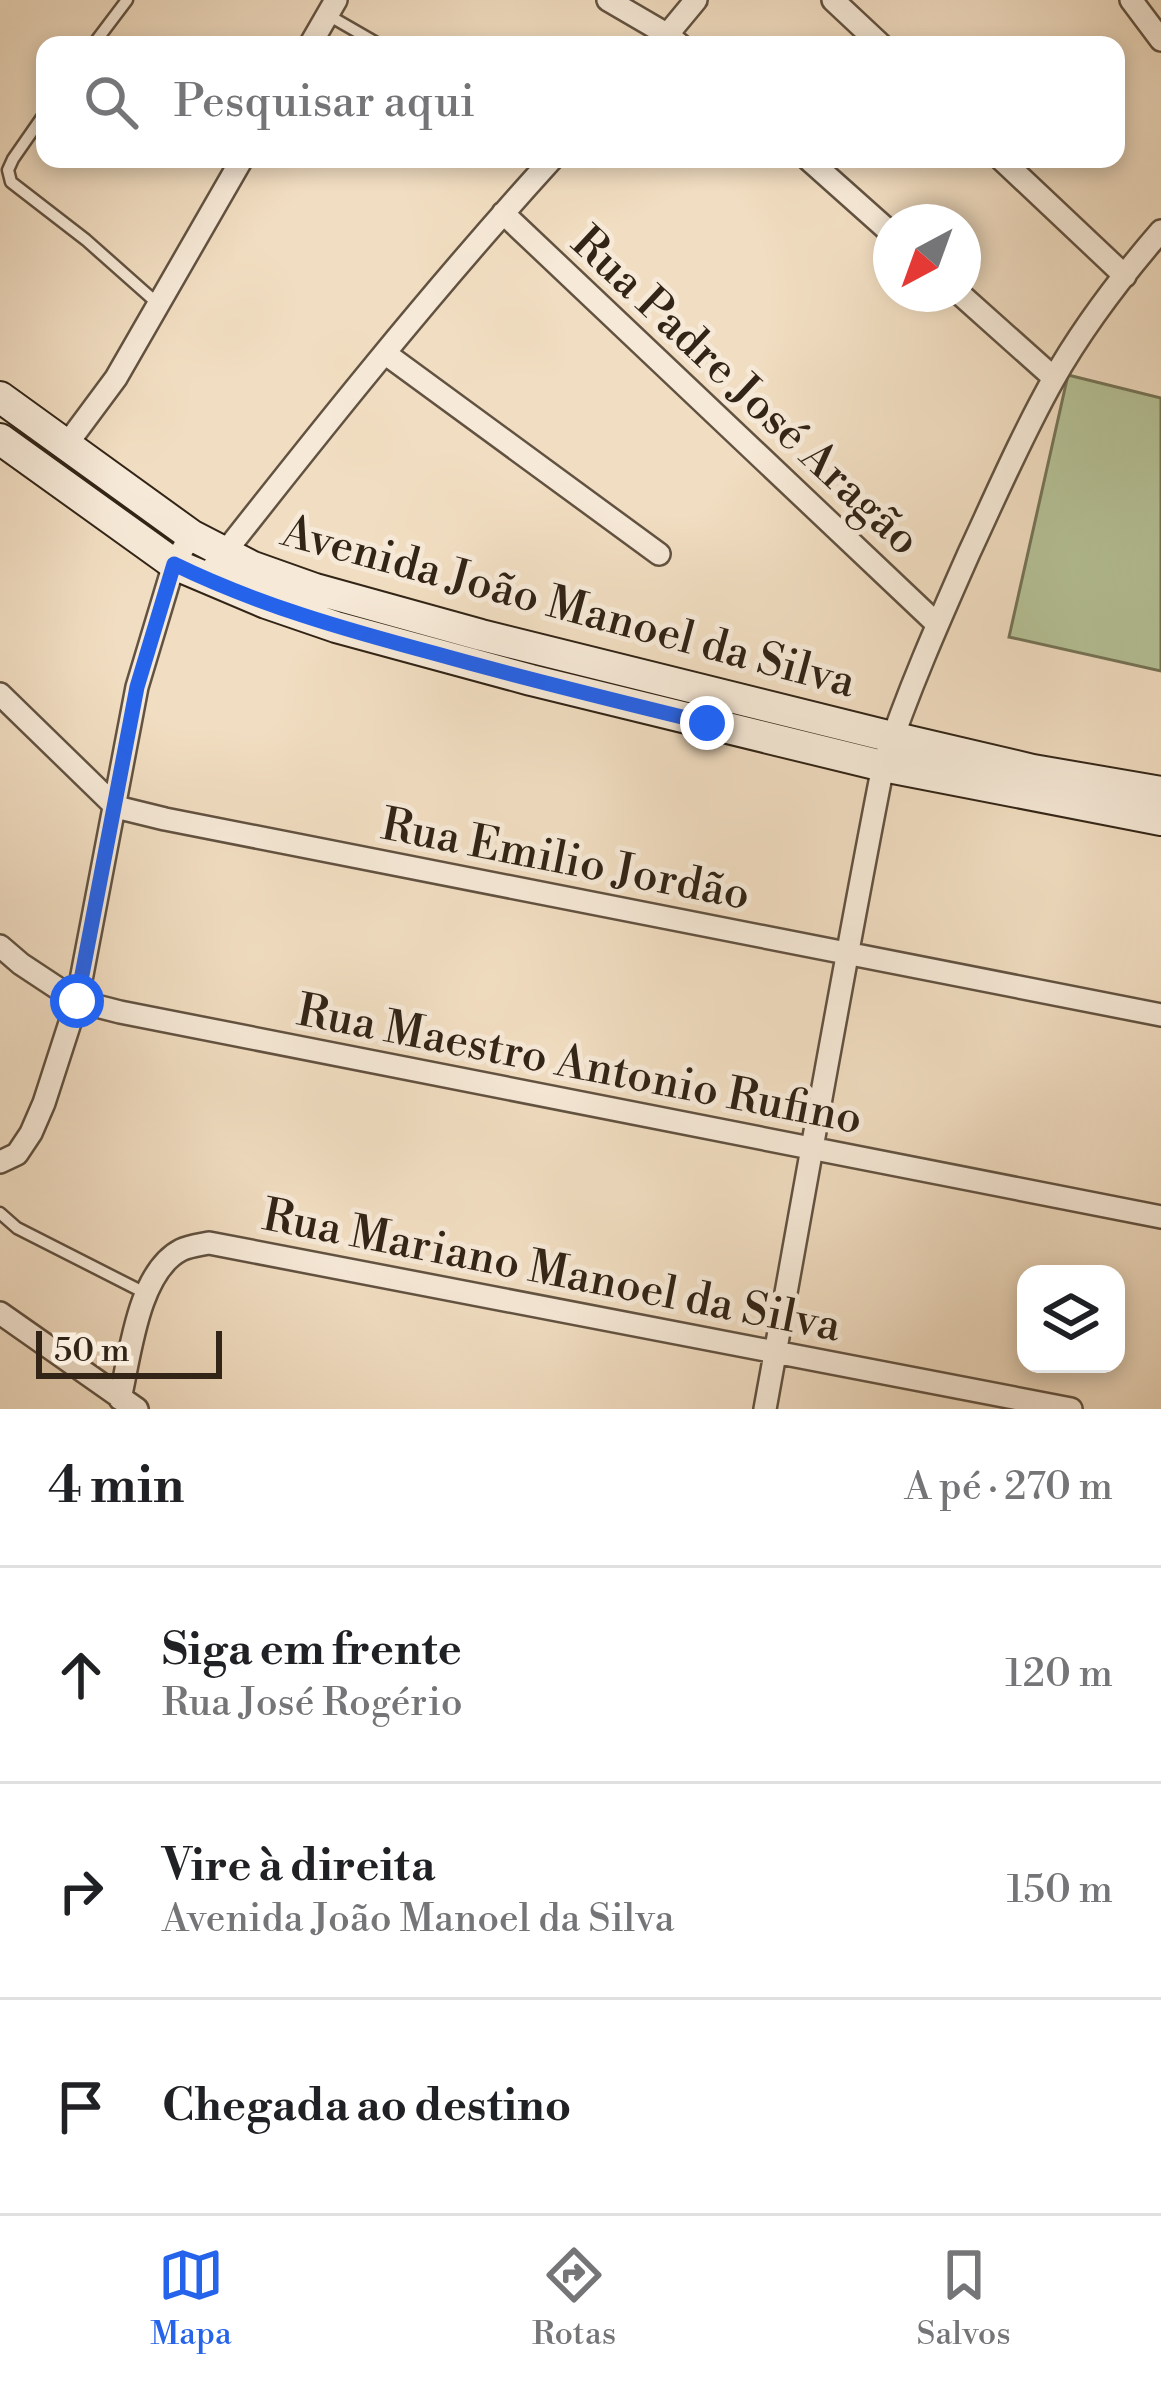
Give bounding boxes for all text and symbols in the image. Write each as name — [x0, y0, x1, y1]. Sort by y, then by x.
search box — [36, 36, 1125, 168]
icon: search — [78, 69, 144, 135]
text: Pesquisar aqui — [174, 74, 475, 131]
north arrow — [873, 204, 981, 312]
street label: Rua Padre José Aragão — [559, 215, 932, 569]
street label: Avenida João Manoel da Silva — [274, 503, 861, 712]
route end — [680, 696, 734, 750]
street label: Rua Emilio Jordão — [376, 797, 755, 924]
route start — [50, 974, 104, 1028]
street label: Rua Maestro Antonio Rufino — [292, 983, 867, 1148]
street label: Rua Mariano Manoel da Silva — [258, 1187, 846, 1356]
map controls — [1017, 1265, 1125, 1373]
button: layers — [1017, 1265, 1125, 1373]
scale bar — [36, 1325, 222, 1378]
text: 50 m — [54, 1331, 130, 1372]
text: 4 min — [48, 1455, 184, 1519]
text: A pé · 270 m — [905, 1463, 1113, 1512]
text: Siga em frente — [162, 1622, 462, 1679]
icon: ahead — [48, 1642, 114, 1708]
text: 120 m — [1005, 1650, 1113, 1699]
text: Rua José Rogério — [162, 1679, 463, 1728]
text: Vire à direita — [162, 1838, 435, 1895]
icon: right — [48, 1858, 114, 1924]
text: 150 m — [1007, 1866, 1113, 1915]
text: Avenida João Manoel da Silva — [162, 1895, 674, 1944]
icon: arrive — [48, 2074, 114, 2140]
text: Chegada ao destino — [162, 2078, 571, 2135]
tab: Mapa — [150, 2242, 232, 2355]
tab: Rotas — [532, 2242, 616, 2355]
tab: Salvos — [917, 2242, 1011, 2355]

